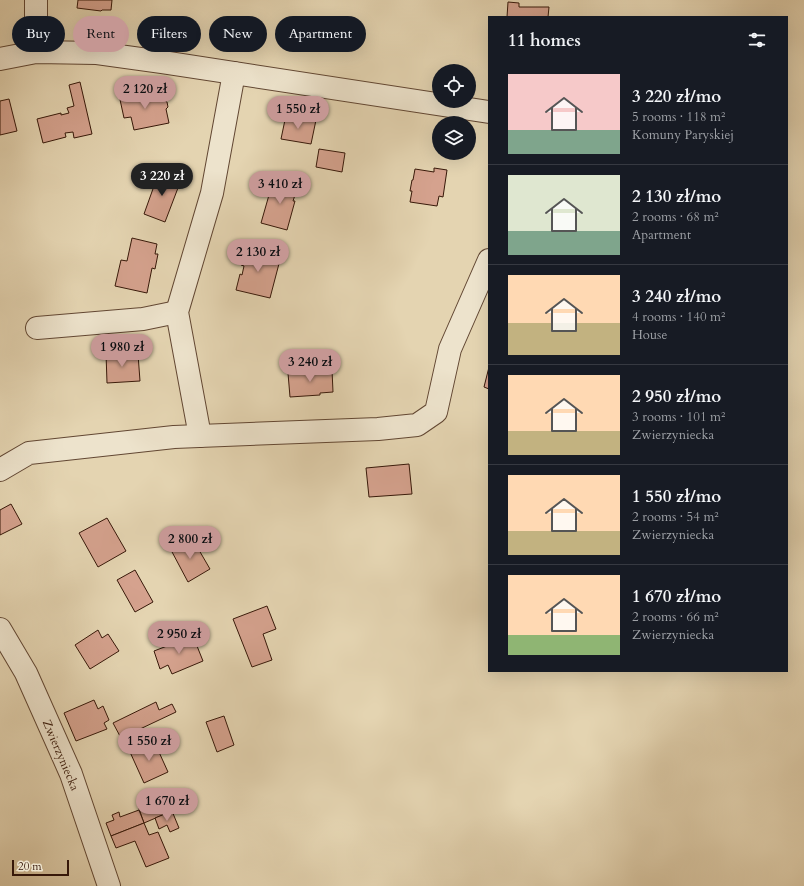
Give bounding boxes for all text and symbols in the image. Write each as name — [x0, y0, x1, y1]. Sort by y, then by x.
chip: Buy — [12, 16, 65, 52]
chip: Rent — [73, 16, 129, 52]
chip: Filters — [137, 16, 201, 52]
chip: New — [209, 16, 267, 52]
chip: Apartment — [275, 16, 366, 52]
text: 11 homes — [508, 29, 581, 52]
icon: filters — [746, 29, 768, 51]
map controls — [432, 64, 476, 160]
button: locate — [432, 64, 476, 108]
pin: 2 120 zł — [104, 76, 186, 110]
text: 2 120 zł — [123, 80, 167, 98]
text: 3 220 zł/mo — [632, 85, 721, 108]
icon: home — [540, 90, 588, 138]
pin: 1 550 zł — [257, 96, 339, 130]
text: 1 550 zł — [276, 100, 320, 118]
text: 5 rooms · 118 m² — [632, 108, 725, 126]
button: layers — [432, 116, 476, 160]
text: Komuny Paryskiej — [632, 126, 734, 144]
pin: 3 220 zł — [121, 163, 203, 197]
text: 3 220 zł — [140, 167, 184, 185]
pin: 3 410 zł — [239, 171, 321, 205]
text: 3 410 zł — [258, 175, 302, 193]
text: 2 130 zł/mo — [632, 185, 721, 208]
icon: home — [540, 191, 588, 239]
text: 2 rooms · 68 m² — [632, 208, 719, 226]
text: Apartment — [632, 226, 691, 244]
pin: 2 130 zł — [217, 239, 299, 273]
text: 2 130 zł — [236, 243, 280, 261]
text: 3 240 zł/mo — [632, 285, 721, 308]
icon: home — [540, 291, 588, 339]
text: 4 rooms · 140 m² — [632, 308, 725, 326]
text: House — [632, 326, 667, 344]
pin: 1 980 zł — [81, 334, 163, 368]
text: 1 980 zł — [100, 338, 144, 356]
pin: 3 240 zł — [269, 349, 351, 383]
text: 3 240 zł — [288, 353, 332, 371]
text: 2 950 zł/mo — [632, 385, 721, 408]
icon: home — [540, 391, 588, 439]
text: 3 rooms · 101 m² — [632, 408, 725, 426]
text: Zwierzyniecka — [632, 426, 714, 444]
text: 1 550 zł/mo — [632, 485, 721, 508]
icon: home — [540, 491, 588, 539]
text: 2 rooms · 54 m² — [632, 508, 719, 526]
pin: 2 800 zł — [149, 526, 231, 560]
text: Zwierzyniecka — [632, 526, 714, 544]
text: 2 800 zł — [168, 530, 212, 548]
text: 1 670 zł/mo — [632, 585, 721, 608]
icon: home — [540, 591, 588, 639]
text: 2 rooms · 66 m² — [632, 608, 719, 626]
pin: 2 950 zł — [138, 621, 220, 655]
text: 2 950 zł — [157, 625, 201, 643]
text: Zwierzyniecka — [632, 626, 714, 644]
street label: Zwierzyniecka — [39, 717, 83, 794]
pin: 1 550 zł — [108, 728, 190, 762]
text: 1 550 zł — [127, 732, 171, 750]
pin: 1 670 zł — [126, 788, 208, 822]
text: 1 670 zł — [145, 792, 189, 810]
scale bar — [12, 858, 69, 877]
text: 20 m — [18, 859, 42, 874]

